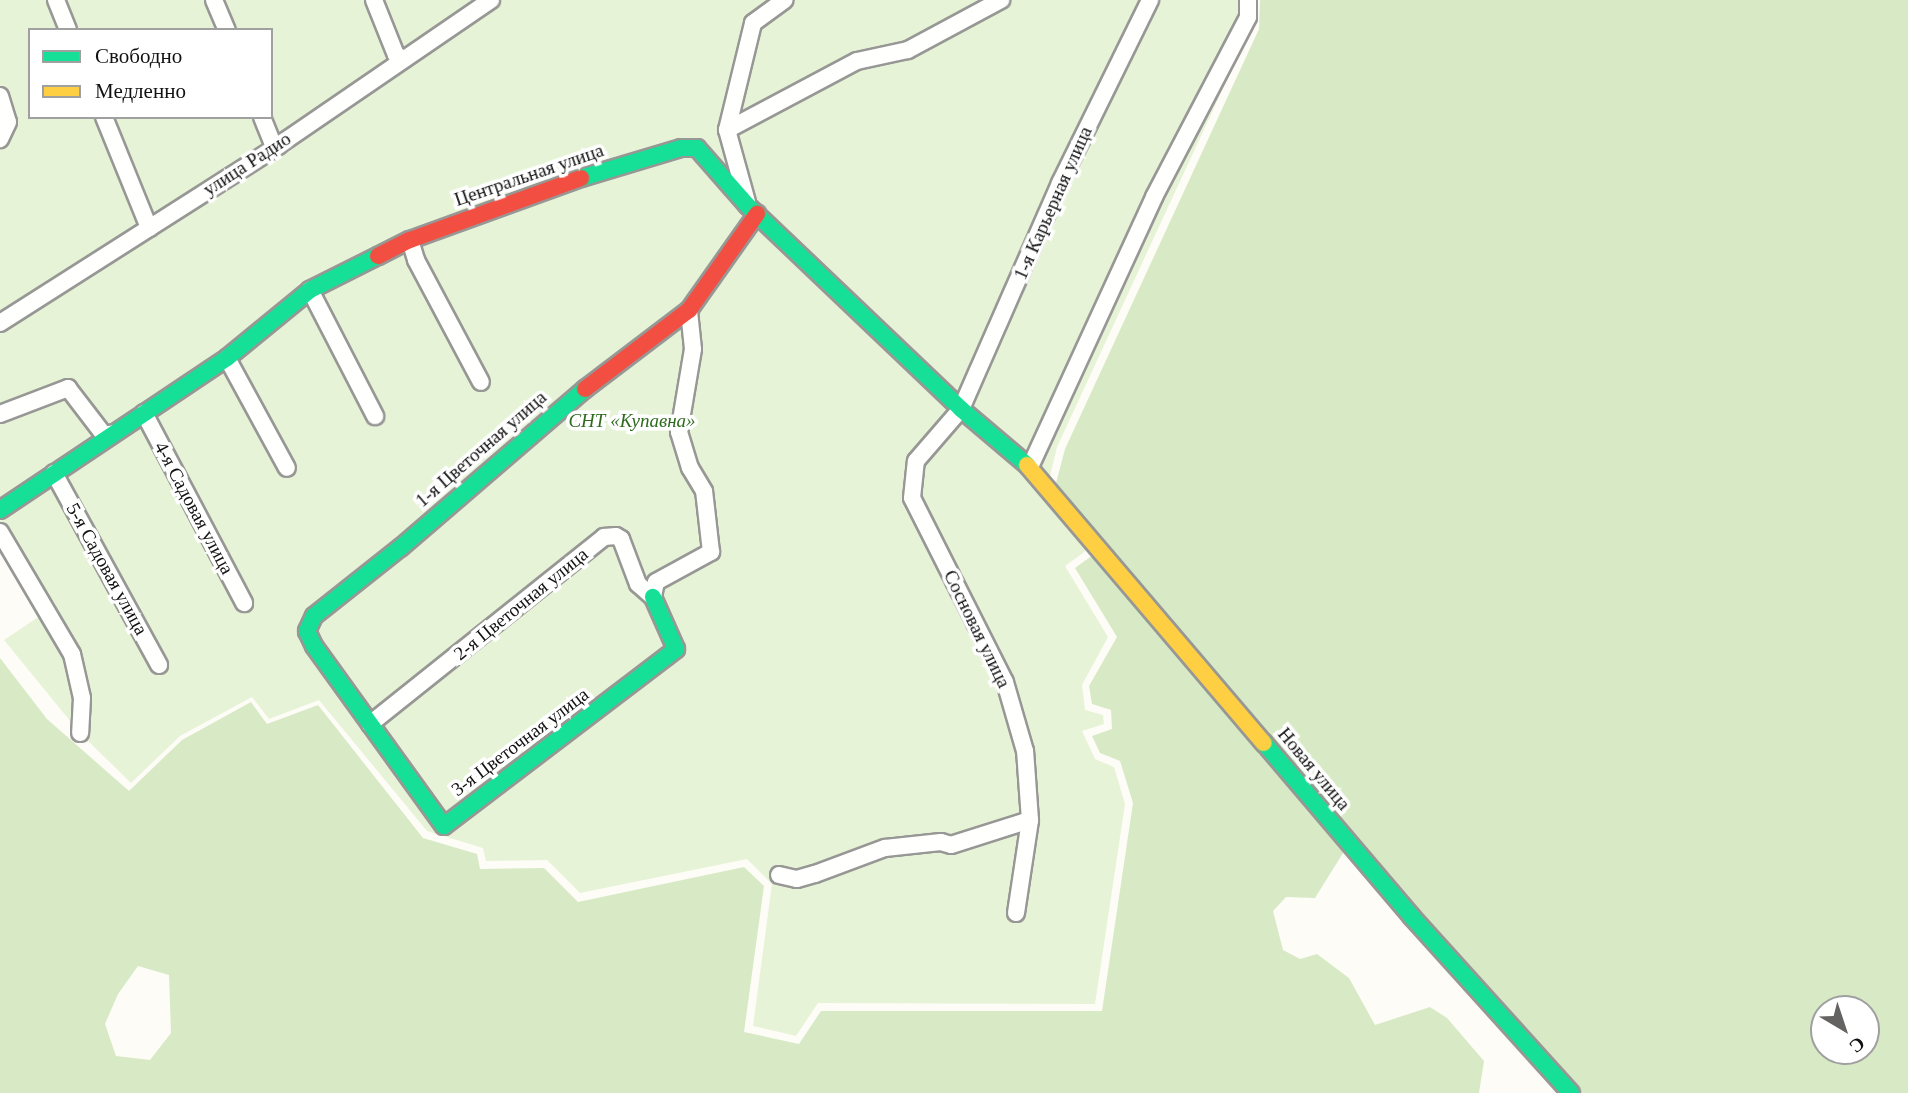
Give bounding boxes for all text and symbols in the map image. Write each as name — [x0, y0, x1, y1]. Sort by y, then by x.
legend — [28, 28, 273, 119]
text: Свободно — [95, 44, 182, 68]
text: Медленно — [95, 79, 186, 103]
street label: 1-я Карьерная улица — [1009, 123, 1097, 283]
street label: улица Радио — [199, 127, 295, 201]
street label: Центральная улица — [451, 139, 607, 211]
street label: 1-я Цветочная улица — [411, 386, 551, 512]
park label: СНТ «Купавна» — [568, 410, 696, 432]
street label: 4-я Садовая улица — [149, 438, 239, 578]
street label: 5-я Садовая улица — [61, 499, 153, 639]
street label: 2-я Цветочная улица — [449, 543, 593, 665]
street label: Сосновая улица — [939, 566, 1015, 692]
street label: 3-я Цветочная улица — [447, 683, 593, 801]
street label: Новая улица — [1273, 723, 1355, 815]
north arrow — [1810, 995, 1880, 1065]
text: С — [1845, 1033, 1869, 1058]

